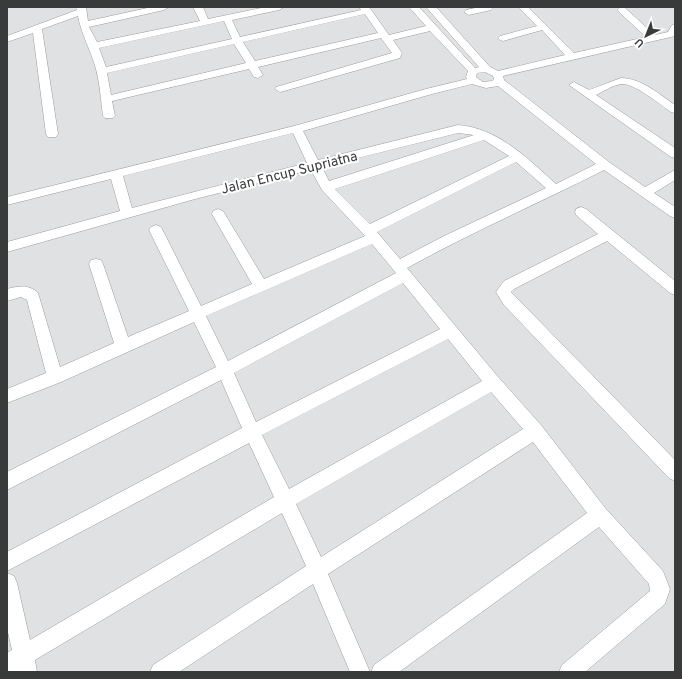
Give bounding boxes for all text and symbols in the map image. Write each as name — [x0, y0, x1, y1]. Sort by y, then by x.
north arrow — [626, 16, 666, 56]
text: U — [632, 35, 648, 50]
street label: Jalan Encup Supriatna — [219, 148, 359, 199]

